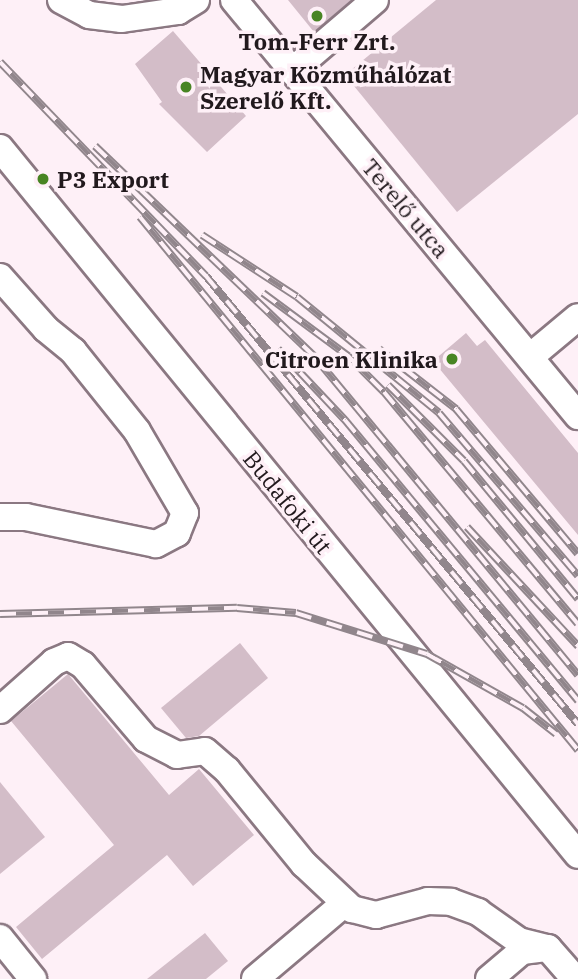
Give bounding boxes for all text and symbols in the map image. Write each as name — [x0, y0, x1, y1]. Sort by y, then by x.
marker: Tom-Ferr Zrt. — [309, 8, 325, 24]
place label: Tom-Ferr Zrt. — [238, 27, 396, 55]
place label: Magyar Közműhálózat Szerelő Kft. — [200, 60, 451, 114]
marker: Magyar Közműhálózat Szerelő Kft. — [178, 79, 194, 95]
street label: Terelő utca — [357, 153, 455, 263]
place label: P3 Export — [57, 165, 169, 193]
marker: P3 Export — [35, 171, 51, 187]
place label: Citroen Klinika — [265, 345, 438, 373]
marker: Citroen Klinika — [444, 351, 460, 367]
street label: Budafoki út — [238, 445, 338, 559]

